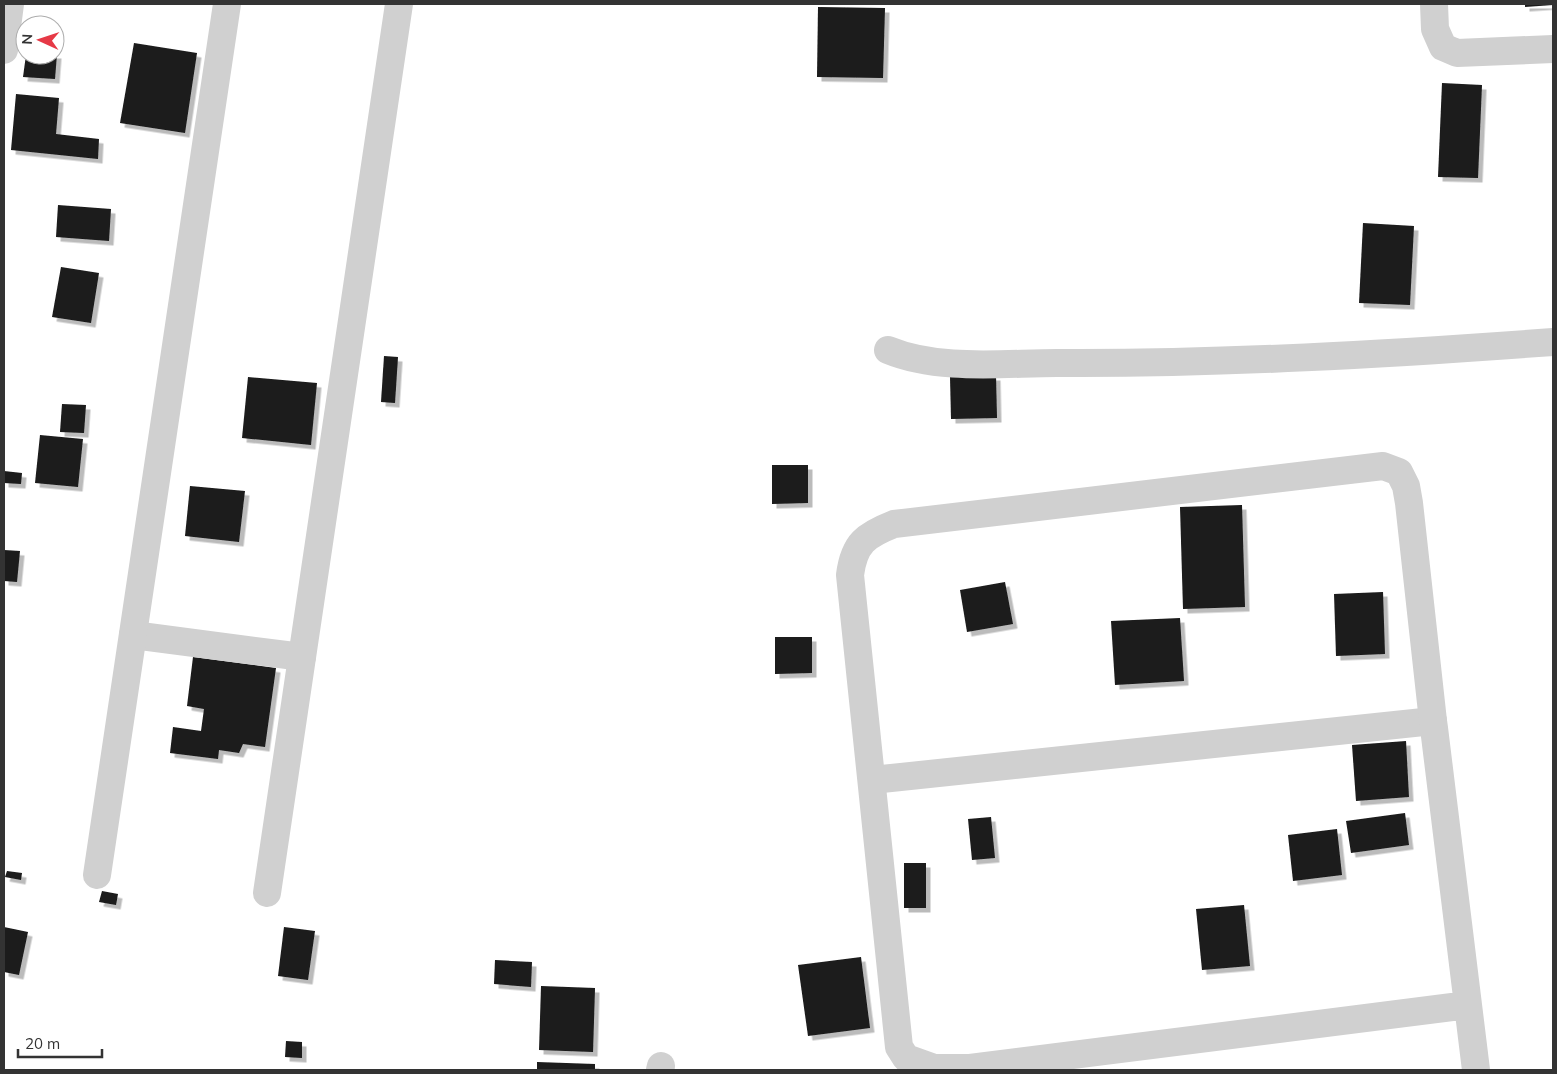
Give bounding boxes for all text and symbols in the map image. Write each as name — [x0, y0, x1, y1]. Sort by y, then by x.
north arrow — [15, 15, 65, 65]
text: N — [18, 34, 36, 45]
scale bar — [18, 1026, 101, 1058]
text: 20 m — [25, 1034, 60, 1053]

